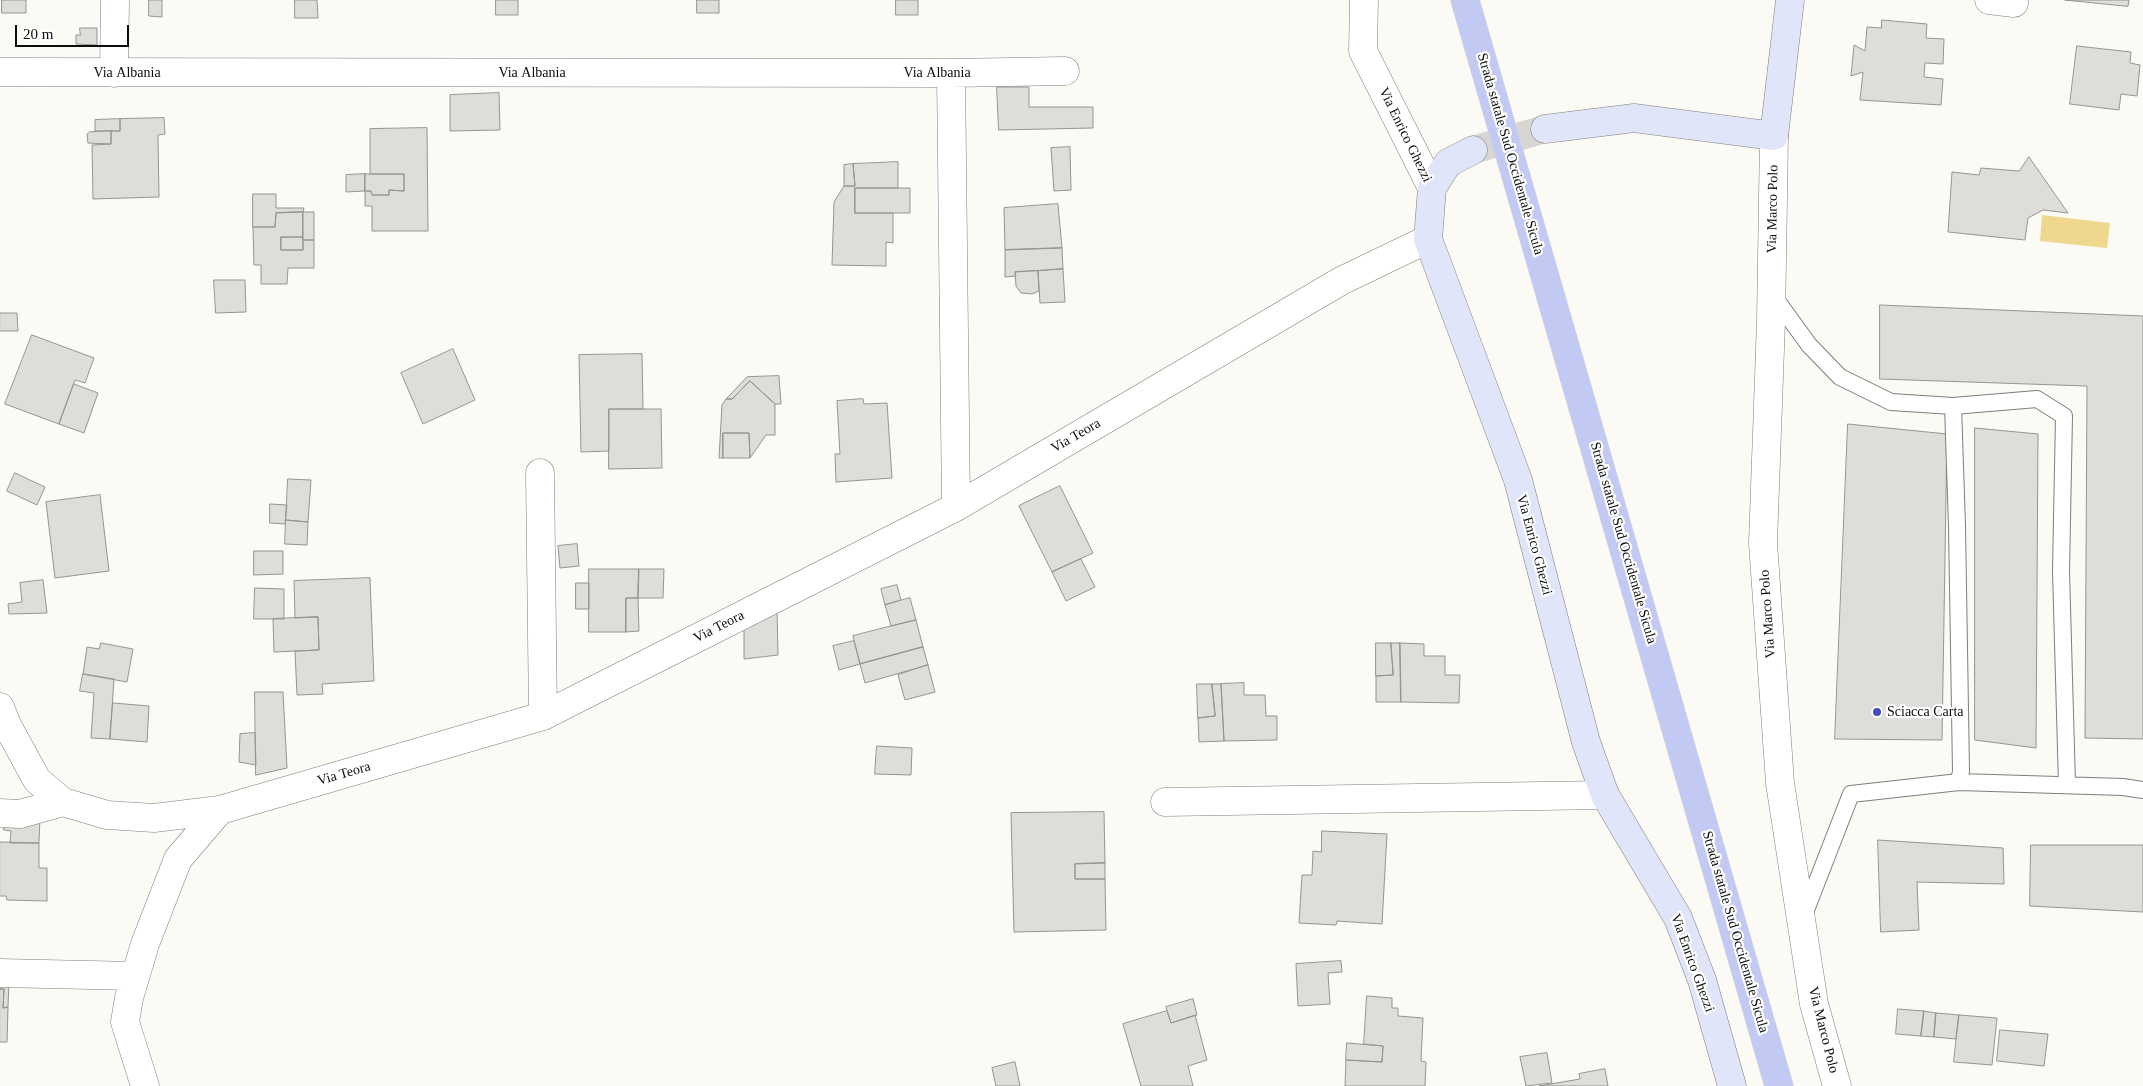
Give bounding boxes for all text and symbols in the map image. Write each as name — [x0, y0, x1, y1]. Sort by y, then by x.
scale bar — [18, 15, 131, 47]
text: 20 m — [23, 26, 53, 42]
street label: Strada statale Sud Occidentale Sicula — [1473, 51, 1547, 257]
street label: Via Albania — [93, 65, 161, 81]
street label: Via Albania — [498, 65, 566, 81]
street label: Via Albania — [903, 65, 971, 81]
street label: Via Enrico Ghezzi — [1375, 85, 1435, 185]
street label: Via Marco Polo — [1764, 165, 1782, 253]
street label: Via Teora — [1048, 415, 1104, 457]
street label: Strada statale Sud Occidentale Sicula — [1586, 440, 1660, 646]
street label: Via Enrico Ghezzi — [1513, 493, 1555, 597]
street label: Via Marco Polo — [1757, 569, 1779, 659]
street label: Via Teora — [691, 607, 747, 647]
place label: Sciacca Carta — [1887, 704, 1964, 720]
marker: Sciacca Carta — [1871, 706, 1883, 718]
street label: Via Teora — [315, 758, 373, 790]
street label: Strada statale Sud Occidentale Sicula — [1698, 829, 1772, 1035]
street label: Via Enrico Ghezzi — [1666, 912, 1718, 1014]
street label: Via Marco Polo — [1804, 985, 1842, 1075]

